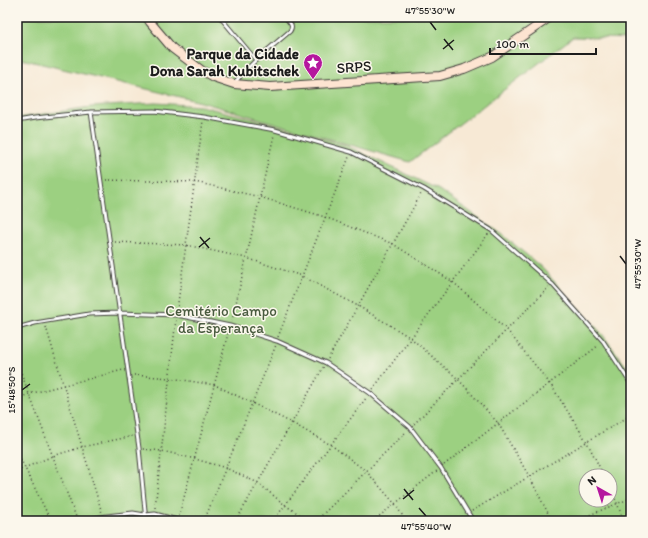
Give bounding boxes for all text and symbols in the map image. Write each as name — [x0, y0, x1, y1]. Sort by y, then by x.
text: 47°55'30"W — [405, 4, 455, 17]
scale bar — [490, 30, 596, 56]
text: 100 m — [496, 37, 529, 51]
place label: Parque da Cidade Dona Sarah Kubitschek — [150, 45, 299, 80]
place icon: Parque da Cidade Dona Sarah Kubitschek — [302, 52, 324, 80]
street label: SRPS — [336, 57, 372, 77]
text: 47°55'30"W — [631, 239, 644, 289]
park label: Cemitério Campo da Esperança — [165, 302, 277, 337]
text: 15°48'50"S — [5, 366, 18, 413]
north arrow — [578, 468, 618, 508]
text: N — [585, 473, 599, 488]
text: 47°55'40"W — [401, 520, 452, 533]

